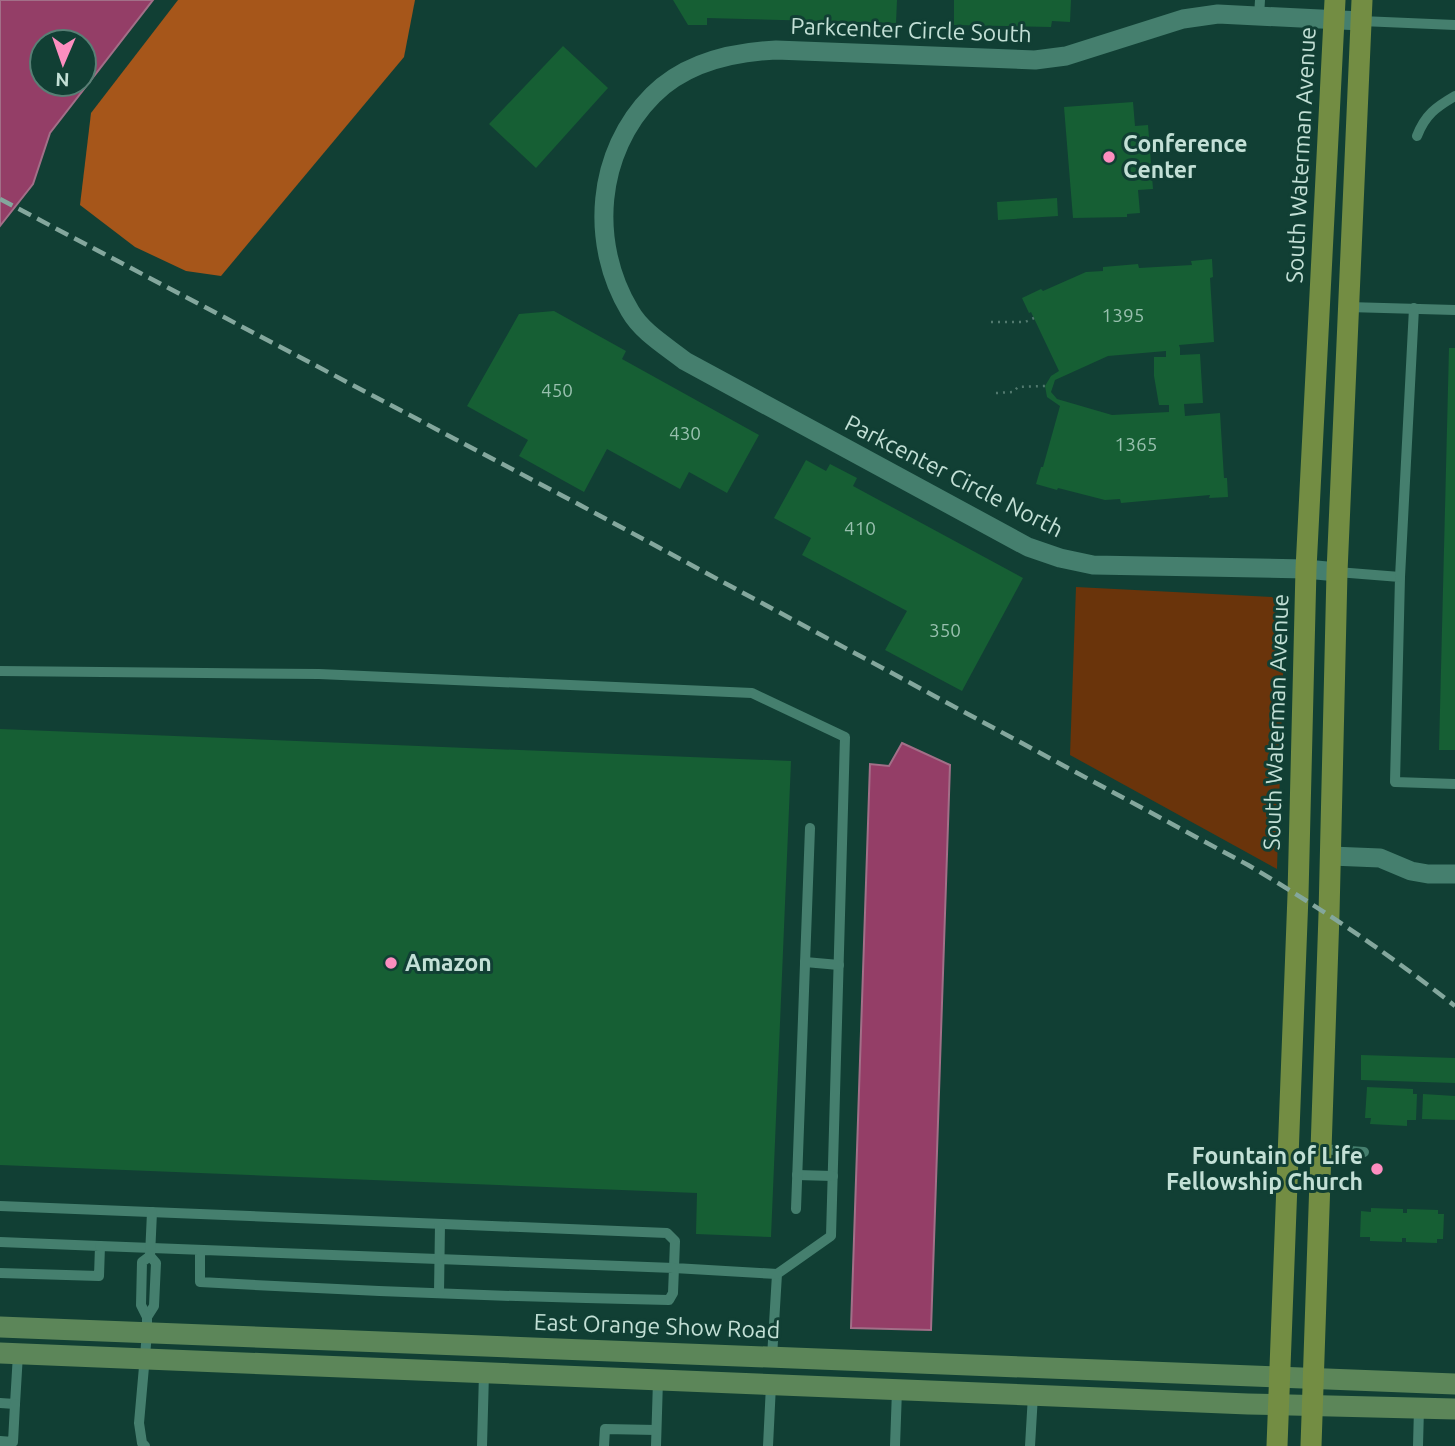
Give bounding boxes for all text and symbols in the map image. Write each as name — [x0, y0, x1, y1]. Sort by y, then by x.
street label: Parkcenter Circle South — [790, 13, 1032, 46]
street label: South Waterman Avenue — [1281, 26, 1320, 284]
north arrow — [28, 28, 98, 98]
text: N — [55, 69, 70, 91]
place label: Conference Center — [1123, 131, 1247, 182]
marker: Conference Center — [1101, 149, 1117, 165]
house number: 1395 — [1102, 304, 1144, 326]
house number: 450 — [541, 379, 573, 401]
street label: Parkcenter Circle North — [841, 410, 1067, 541]
house number: 430 — [669, 422, 701, 444]
house number: 1365 — [1115, 433, 1157, 455]
house number: 410 — [844, 517, 876, 539]
street label: South Waterman Avenue — [1259, 593, 1292, 851]
house number: 350 — [929, 619, 961, 641]
place label: Amazon — [405, 950, 492, 975]
marker: Amazon — [383, 955, 399, 971]
place label: Fountain of Life Fellowship Church — [1166, 1143, 1363, 1194]
marker: Fountain of Life Fellowship Church — [1369, 1161, 1385, 1177]
street label: East Orange Show Road — [533, 1309, 781, 1342]

